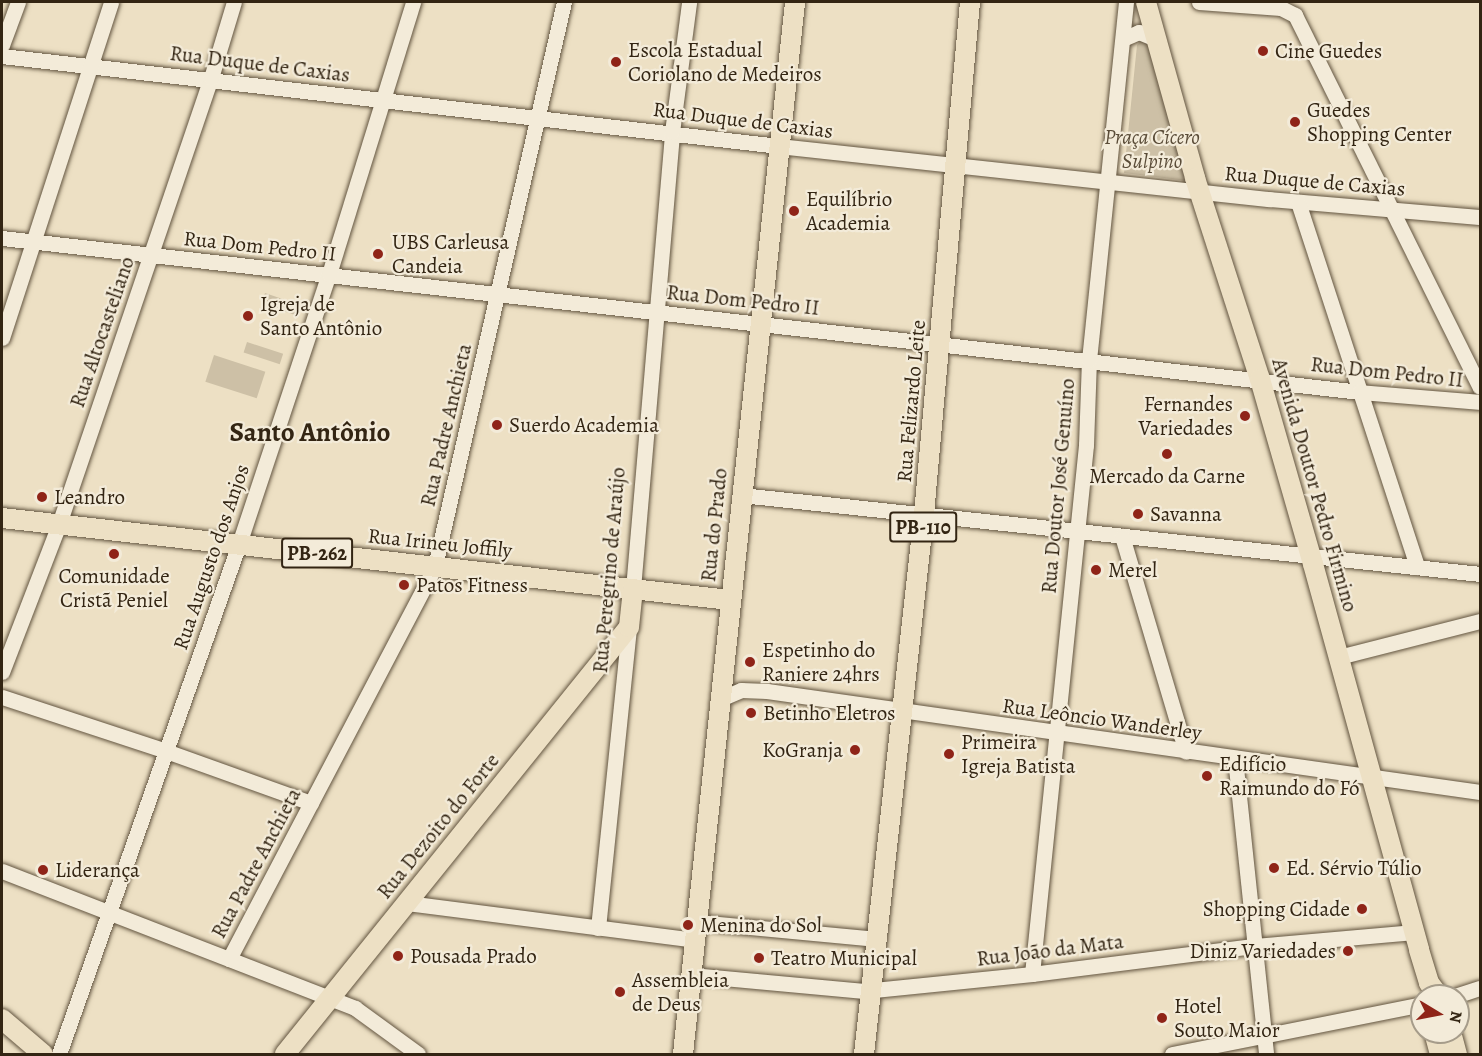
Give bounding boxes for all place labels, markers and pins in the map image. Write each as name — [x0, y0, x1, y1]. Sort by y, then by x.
place label: Escola Estadual Coriolano de Medeiros — [628, 37, 822, 87]
place label: Cine Guedes — [1275, 38, 1382, 64]
marker: Cine Guedes — [1256, 44, 1270, 58]
marker: Escola Estadual Coriolano de Medeiros — [609, 55, 623, 69]
place label: Guedes Shopping Center — [1307, 97, 1452, 147]
marker: Guedes Shopping Center — [1288, 115, 1302, 129]
place label: Equilíbrio Academia — [806, 186, 892, 236]
marker: Equilíbrio Academia — [787, 204, 801, 218]
place label: UBS Carleusa Candeia — [392, 229, 509, 279]
marker: UBS Carleusa Candeia — [369, 245, 387, 263]
place label: Igreja de Santo Antônio — [260, 291, 382, 341]
marker: Igreja de Santo Antônio — [241, 309, 255, 323]
place label: Fernandes Variedades — [1139, 391, 1233, 441]
marker: Fernandes Variedades — [1238, 409, 1252, 423]
place label: Suerdo Academia — [509, 412, 659, 438]
marker: Suerdo Academia — [490, 418, 504, 432]
marker: Mercado da Carne — [1160, 447, 1174, 461]
place label: Mercado da Carne — [1089, 463, 1245, 489]
place label: Leandro — [54, 484, 125, 510]
marker: Leandro — [35, 490, 49, 504]
place label: Savanna — [1150, 501, 1222, 527]
marker: Savanna — [1131, 507, 1145, 521]
marker: Comunidade Cristã Peniel — [107, 547, 121, 561]
place label: Merel — [1108, 557, 1157, 583]
place label: Comunidade Cristã Peniel — [58, 563, 170, 613]
marker: Merel — [1089, 563, 1103, 577]
place label: Patos Fitness — [416, 572, 528, 598]
marker: Patos Fitness — [397, 578, 411, 592]
place label: Espetinho do Raniere 24hrs — [762, 637, 880, 687]
marker: Espetinho do Raniere 24hrs — [743, 655, 757, 669]
place label: Betinho Eletros — [763, 700, 896, 726]
marker: Betinho Eletros — [744, 706, 758, 720]
place label: Primeira Igreja Batista — [961, 729, 1075, 779]
place label: KoGranja — [762, 737, 843, 763]
marker: KoGranja — [848, 743, 862, 757]
marker: Primeira Igreja Batista — [942, 747, 956, 761]
place label: Edifício Raimundo do Fó — [1219, 751, 1360, 801]
marker: Edifício Raimundo do Fó — [1200, 769, 1214, 783]
place label: Ed. Sérvio Túlio — [1286, 855, 1422, 881]
place label: Liderança — [55, 857, 140, 883]
marker: Ed. Sérvio Túlio — [1267, 861, 1281, 875]
marker: Liderança — [36, 863, 50, 877]
place label: Shopping Cidade — [1203, 896, 1350, 922]
marker: Shopping Cidade — [1355, 902, 1369, 916]
place label: Menina do Sol — [700, 912, 822, 938]
marker: Menina do Sol — [681, 918, 695, 932]
place label: Diniz Variedades — [1190, 938, 1336, 964]
place label: Pousada Prado — [410, 943, 537, 969]
marker: Diniz Variedades — [1341, 944, 1355, 958]
place label: Teatro Municipal — [771, 945, 917, 971]
marker: Pousada Prado — [391, 949, 405, 963]
marker: Teatro Municipal — [752, 951, 766, 965]
place label: Assembleia de Deus — [632, 967, 729, 1017]
marker: Assembleia de Deus — [613, 985, 627, 999]
place label: Hotel Souto Maior — [1174, 993, 1280, 1043]
marker: Hotel Souto Maior — [1155, 1011, 1169, 1025]

